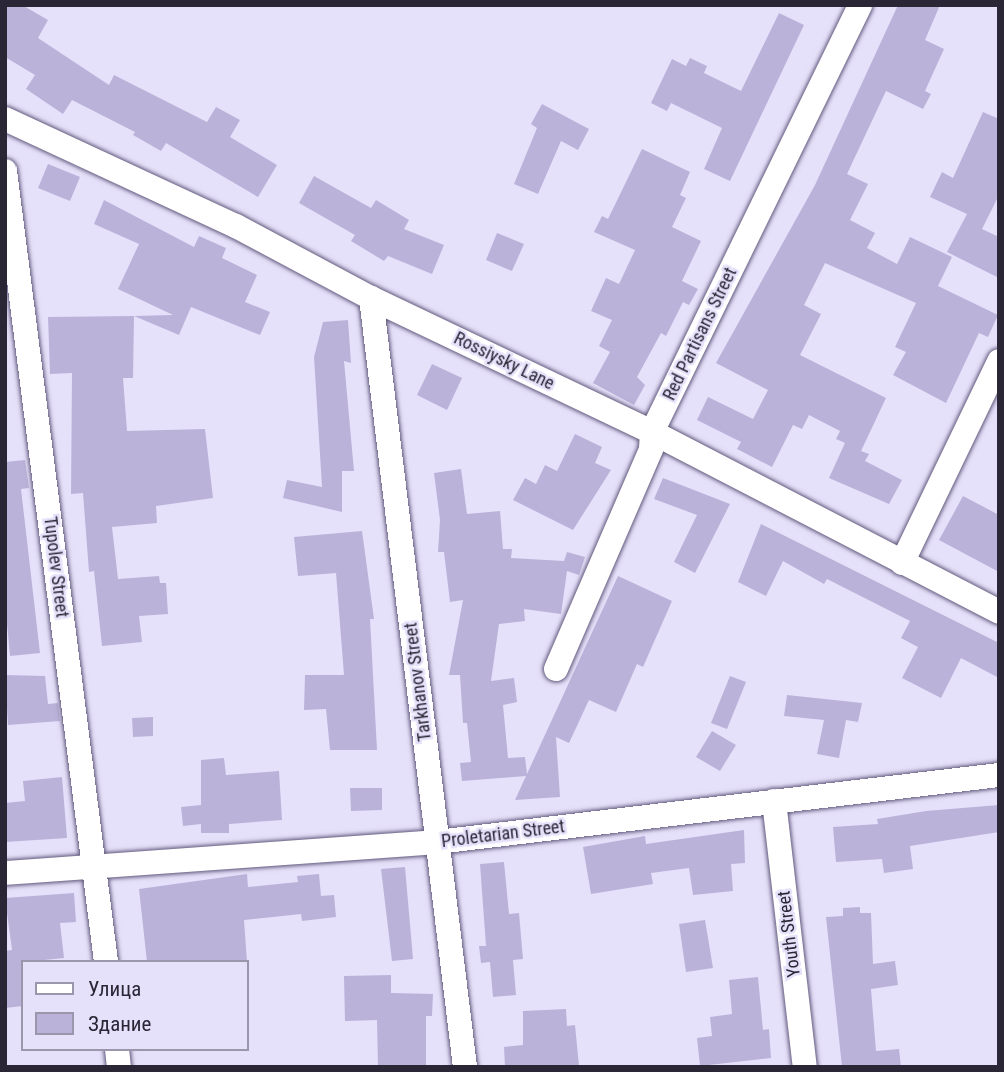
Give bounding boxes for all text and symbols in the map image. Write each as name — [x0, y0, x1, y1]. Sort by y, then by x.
street label: Red Partisans Street — [659, 264, 741, 404]
street label: Rossiysky Lane — [450, 327, 558, 395]
street label: Tupolev Street — [39, 515, 73, 619]
street label: Tarkhanov Street — [400, 621, 436, 743]
street label: Proletarian Street — [440, 816, 566, 852]
street label: Youth Street — [773, 890, 805, 978]
legend — [21, 960, 248, 1051]
text: Улица — [88, 977, 141, 1001]
text: Здание — [88, 1012, 151, 1036]

